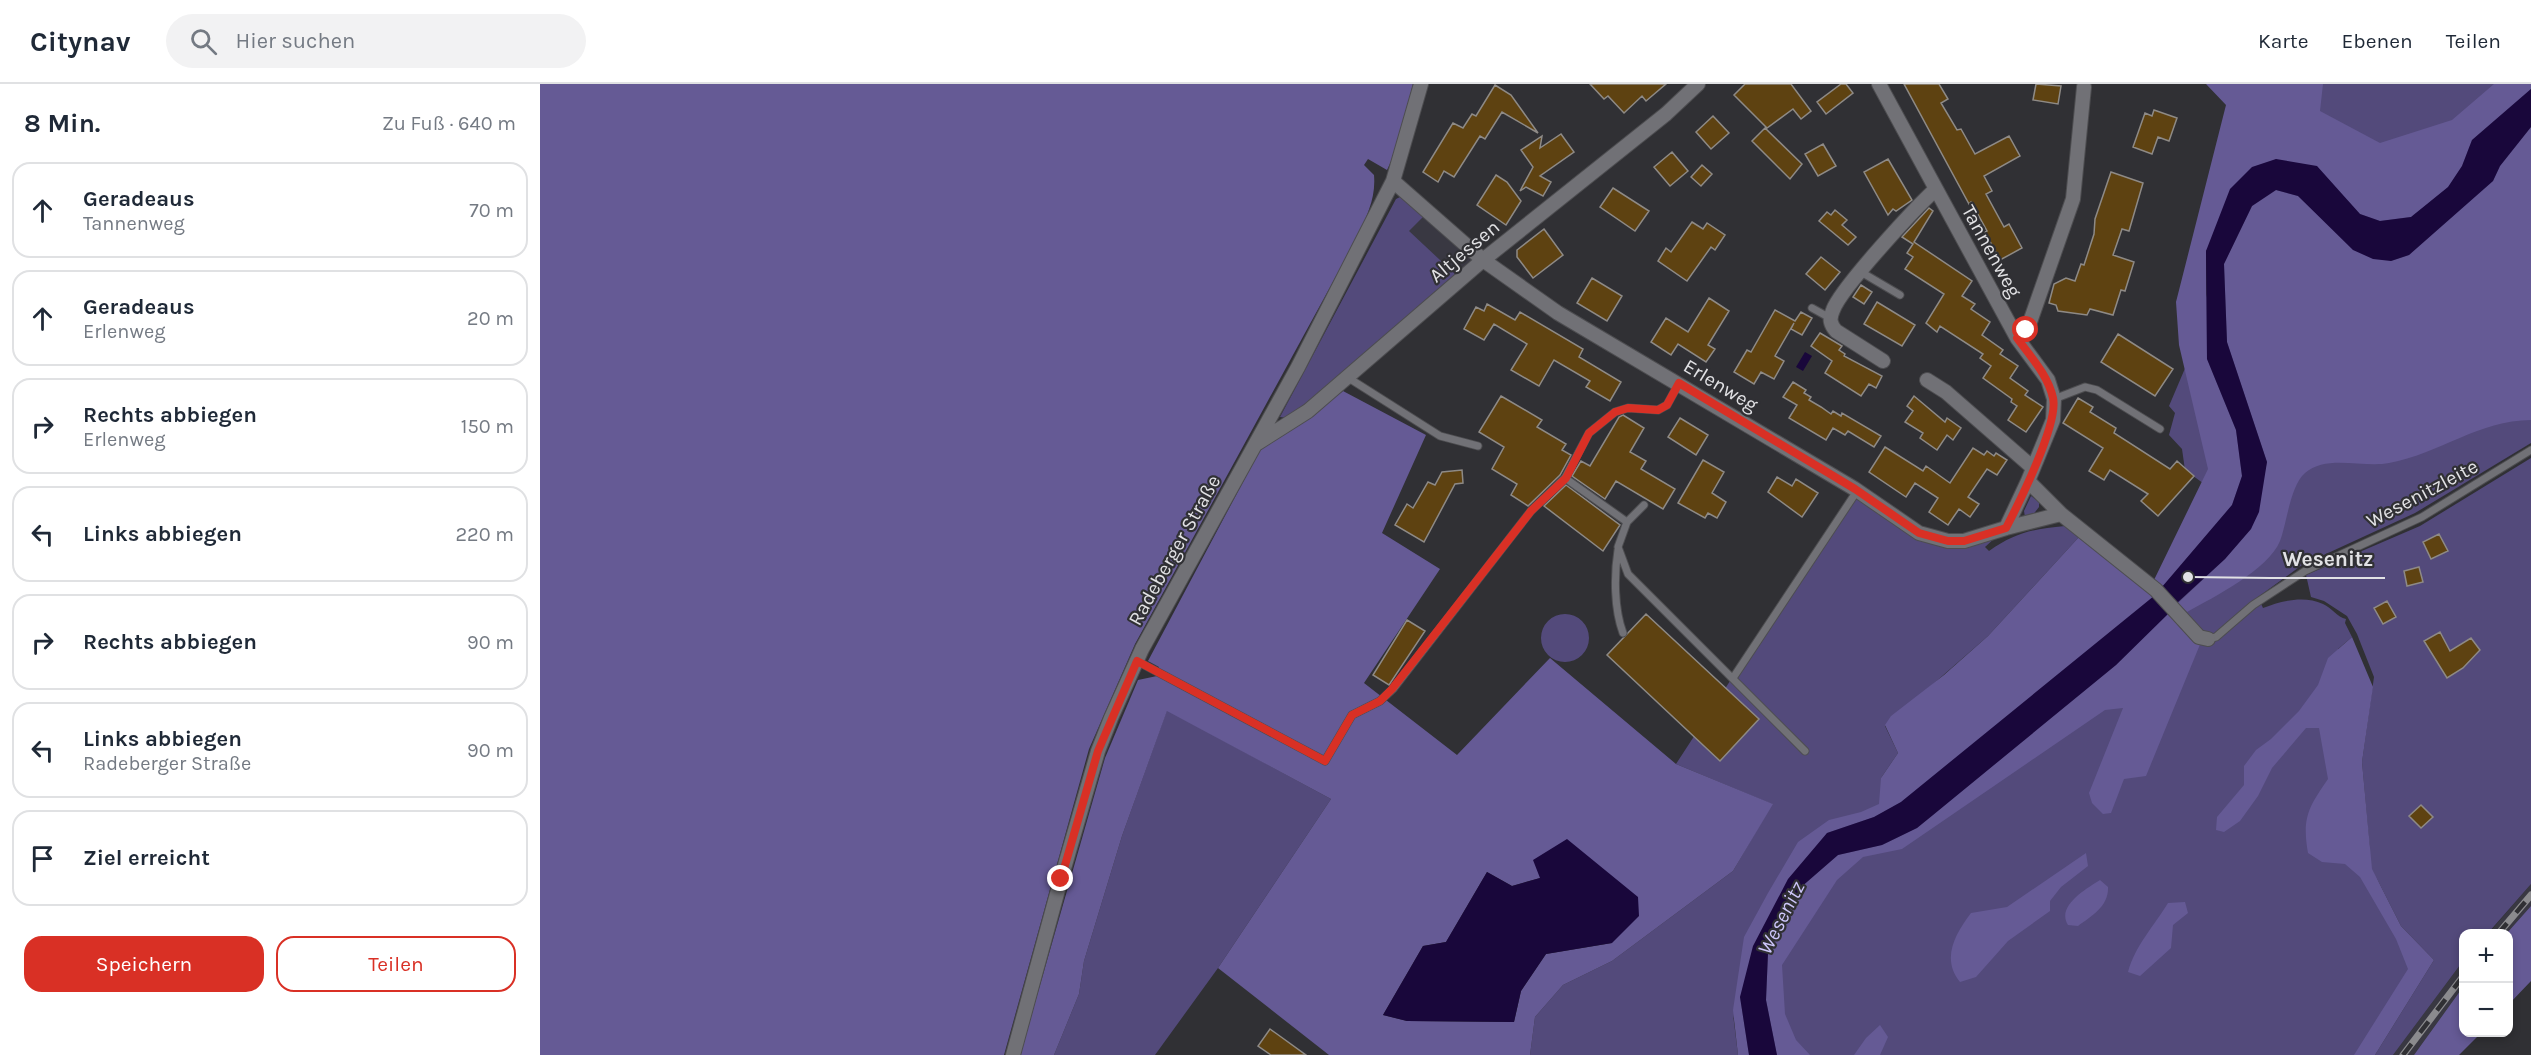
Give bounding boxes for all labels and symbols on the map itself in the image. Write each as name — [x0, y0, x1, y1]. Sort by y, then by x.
street label: Tannenweg — [1957, 201, 2026, 301]
street label: Altjessen — [1425, 215, 1504, 287]
route start — [2012, 316, 2038, 342]
street label: Erlenweg — [1679, 354, 1762, 417]
street label: Wesenitzleite — [2363, 454, 2482, 532]
street label: Radeberger Straße — [1124, 471, 1225, 629]
callout: Wesenitz — [2270, 539, 2385, 578]
text: Wesenitz — [2282, 547, 2374, 571]
route end — [1047, 865, 1073, 891]
water label: Wesenitz — [1752, 877, 1810, 959]

